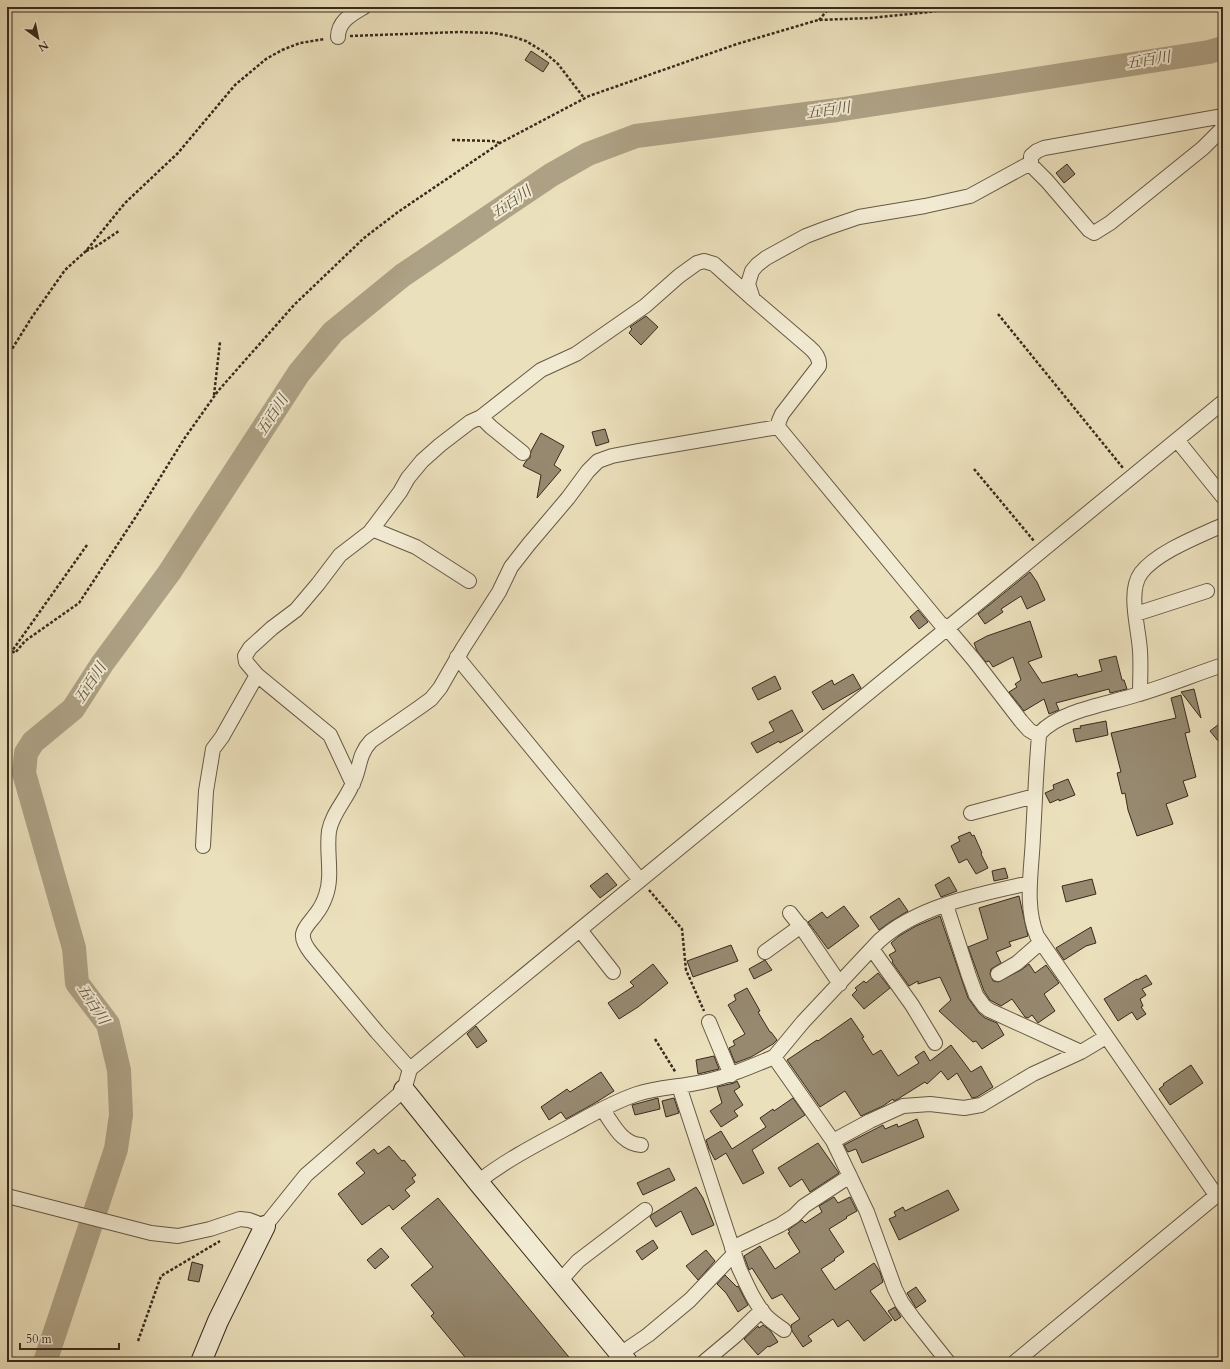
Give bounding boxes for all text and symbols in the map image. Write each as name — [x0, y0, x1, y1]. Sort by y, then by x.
north arrow — [18, 18, 58, 58]
text: N — [35, 37, 51, 55]
water label: 五百川 — [1124, 46, 1174, 73]
water label: 五百川 — [804, 97, 854, 123]
water label: 五百川 — [487, 180, 537, 223]
water label: 五百川 — [251, 389, 294, 439]
water label: 五百川 — [69, 657, 112, 707]
water label: 五百川 — [72, 980, 115, 1030]
scale bar — [20, 1325, 119, 1351]
text: 50 m — [26, 1331, 53, 1347]

